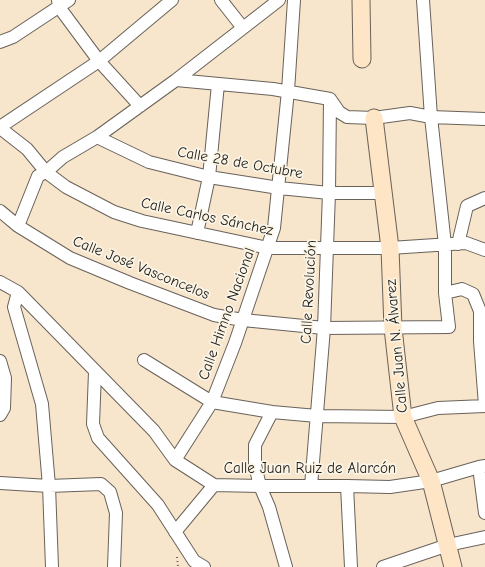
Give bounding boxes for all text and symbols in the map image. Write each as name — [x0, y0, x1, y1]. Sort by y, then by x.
street label: Calle 28 de Octubre — [176, 143, 304, 183]
street label: Calle Carlos Sánchez — [139, 194, 275, 240]
street label: Calle José Vasconcelos — [70, 232, 212, 304]
street label: Calle Revolución — [297, 240, 321, 344]
street label: Calle Himno Nacional — [195, 245, 259, 383]
street label: Calle Juan N. Álvarez — [382, 278, 412, 414]
street label: Calle Juan Ruiz de Alarcón — [224, 460, 396, 478]

